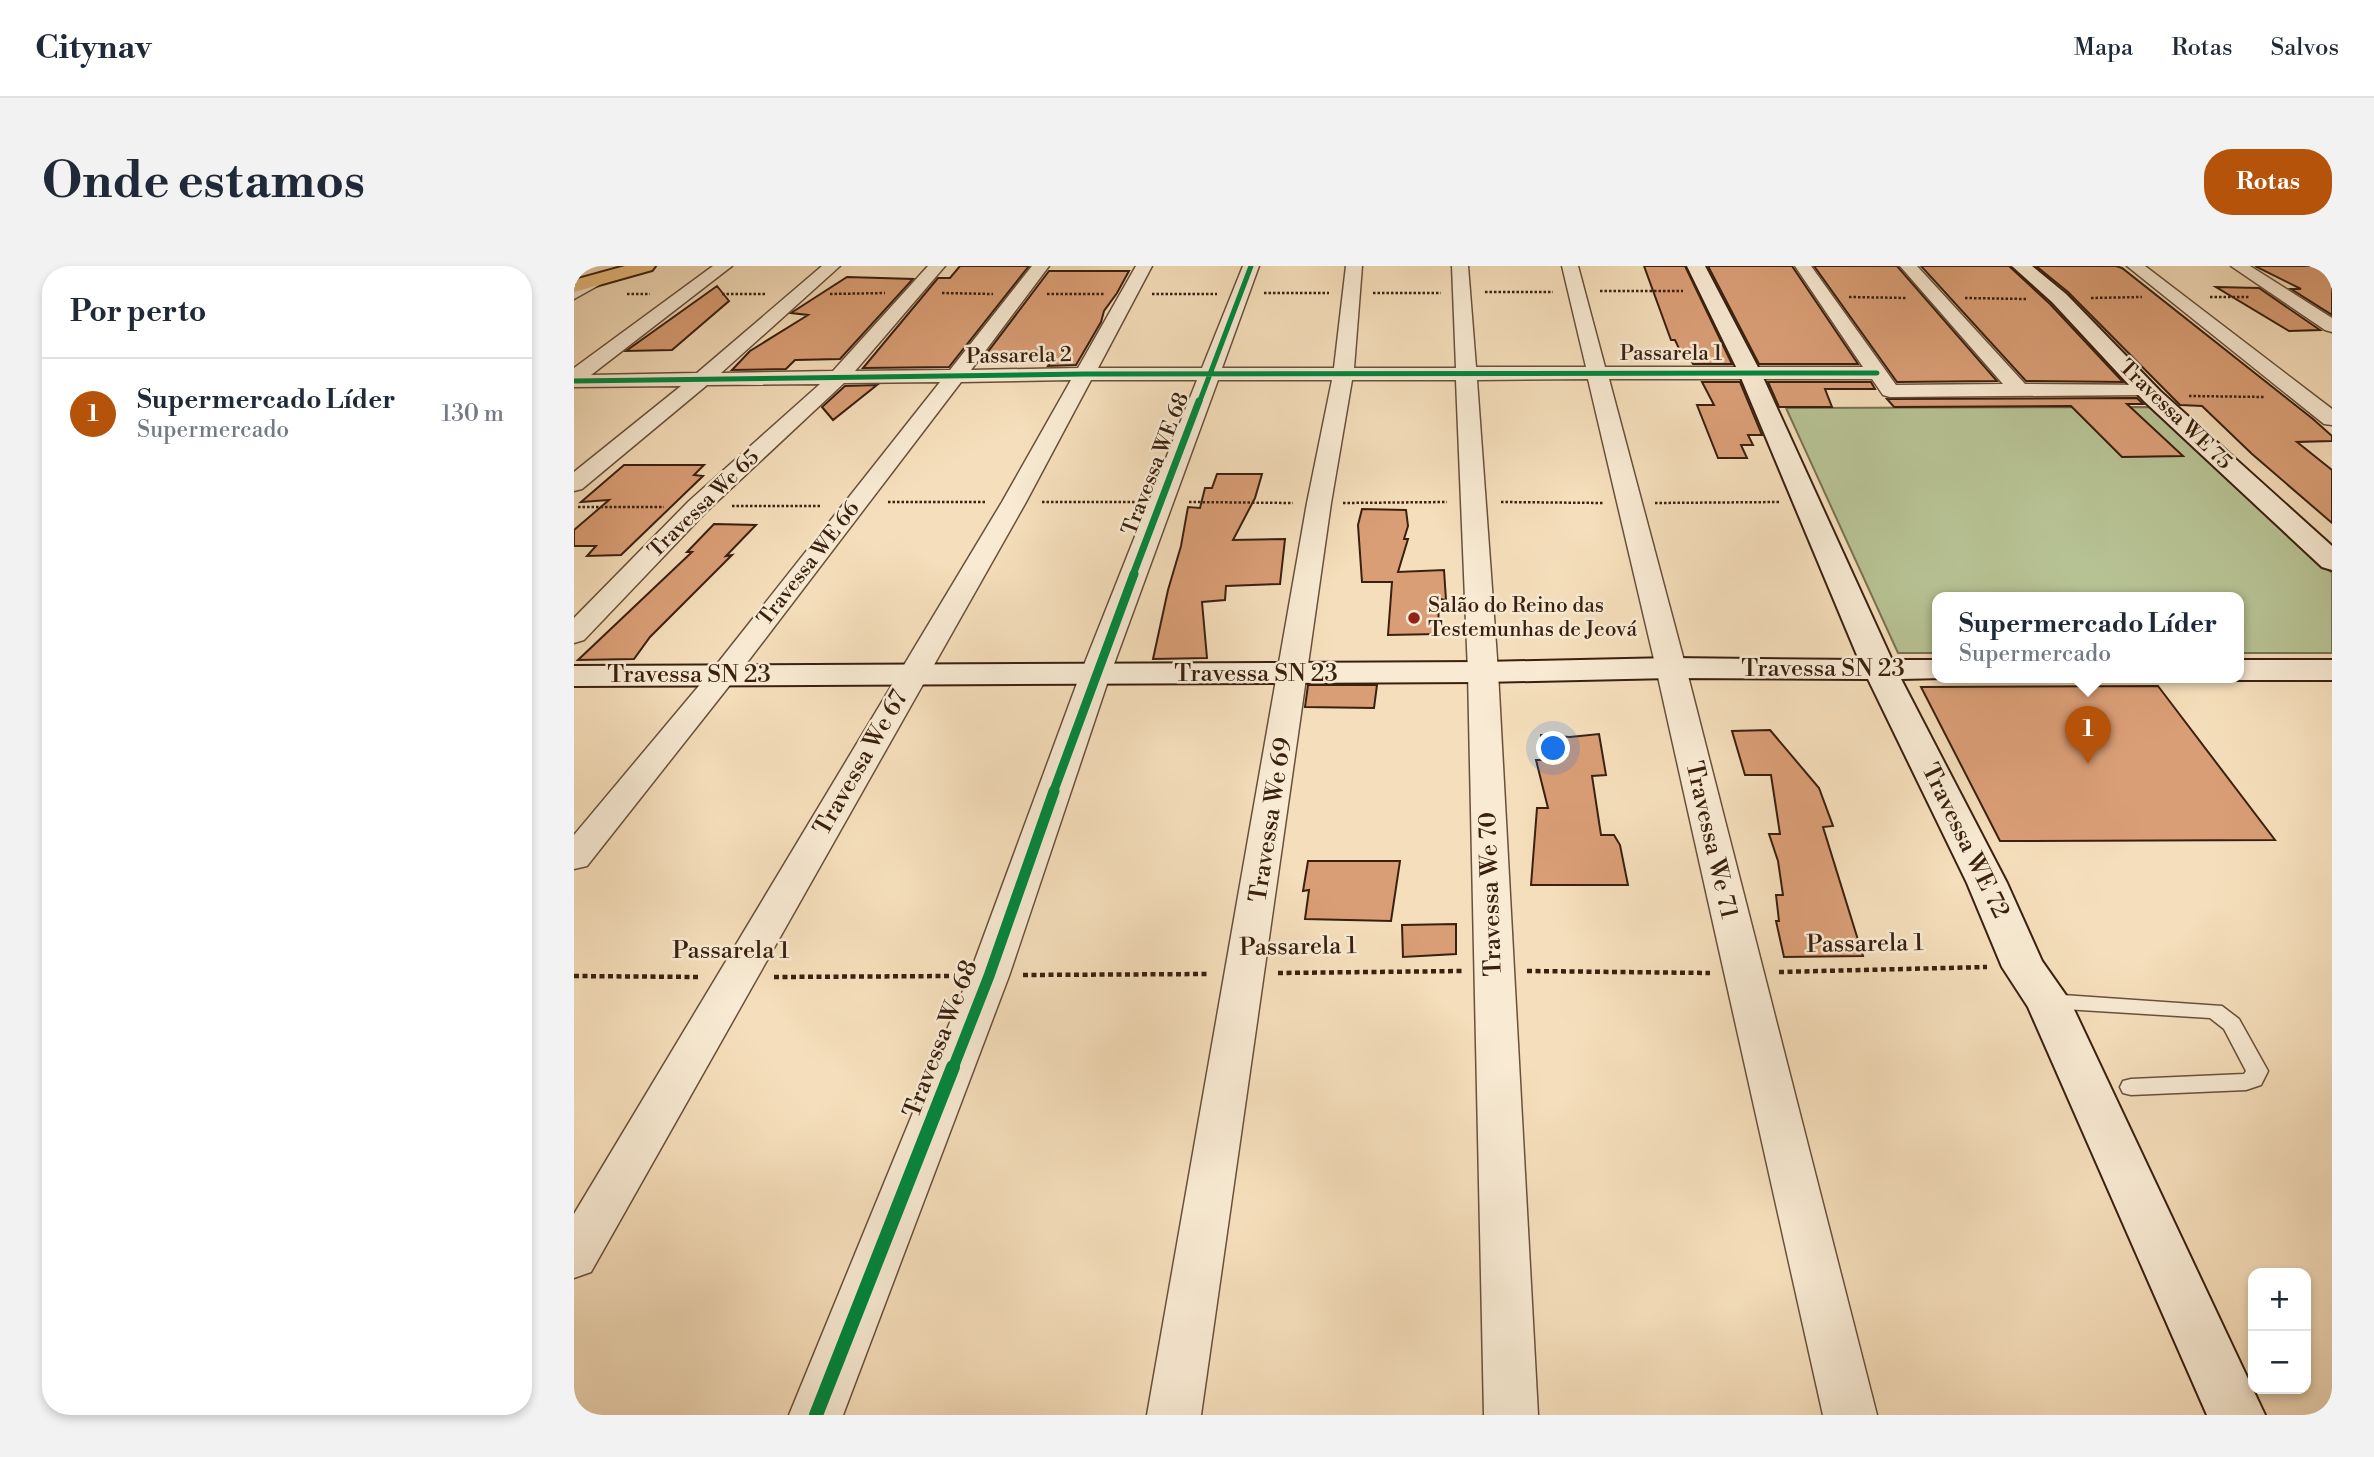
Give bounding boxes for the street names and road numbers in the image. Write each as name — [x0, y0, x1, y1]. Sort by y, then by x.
street label: Passarela 1 — [1620, 341, 1722, 367]
street label: Passarela 2 — [966, 342, 1072, 370]
street label: Travessa WE 75 — [2113, 355, 2237, 475]
street label: Travessa WE 68 — [1117, 389, 1195, 539]
street label: Travessa We 65 — [643, 445, 765, 563]
street label: Travessa WE 66 — [752, 496, 866, 631]
street label: Travessa SN 23 — [1741, 654, 1905, 684]
street label: Travessa SN 23 — [1174, 659, 1338, 689]
street label: Travessa SN 23 — [607, 660, 771, 690]
street label: Travessa We 67 — [807, 685, 915, 841]
street label: Travessa We 69 — [1243, 736, 1299, 904]
street label: Travessa We 71 — [1678, 758, 1744, 922]
street label: Travessa WE 72 — [1915, 759, 2015, 923]
street label: Travessa We 70 — [1473, 811, 1509, 977]
street label: Passarela 1 — [1806, 928, 1925, 960]
street label: Passarela 1 — [1239, 931, 1358, 963]
street label: Passarela 1 — [672, 936, 790, 966]
street label: Travessa We 68 — [897, 956, 985, 1122]

